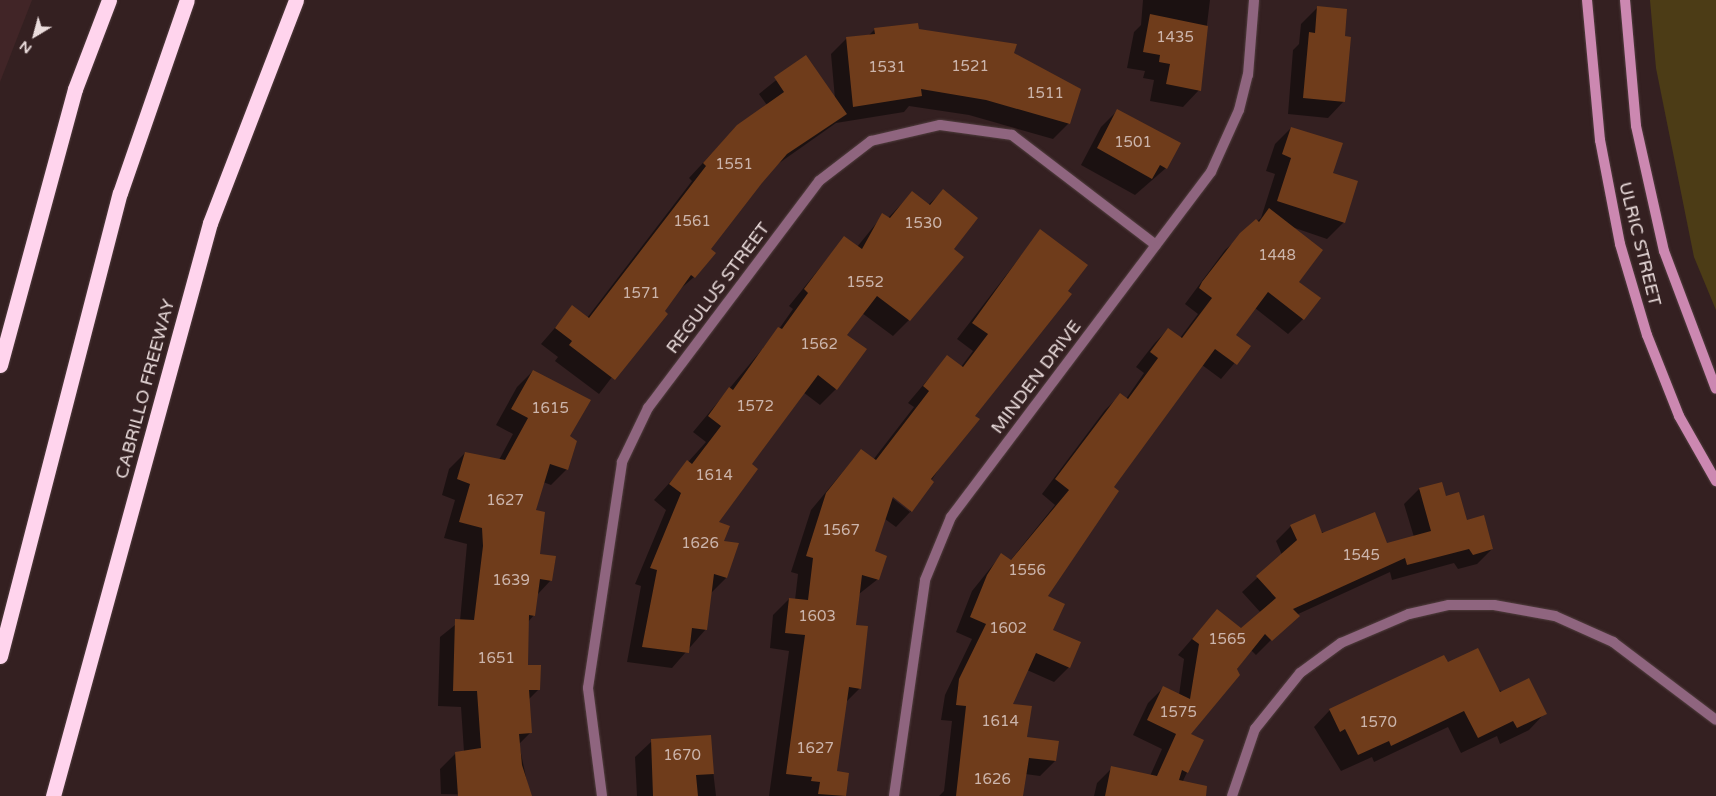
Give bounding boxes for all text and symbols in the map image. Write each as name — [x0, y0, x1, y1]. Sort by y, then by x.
north arrow — [10, 10, 60, 60]
house number: 1435 — [1156, 29, 1194, 47]
text: N — [16, 37, 35, 58]
house number: 1521 — [951, 58, 989, 76]
house number: 1531 — [868, 59, 906, 77]
house number: 1511 — [1026, 85, 1064, 103]
house number: 1501 — [1114, 134, 1152, 152]
house number: 1551 — [715, 156, 753, 174]
street label: ULRIC STREET — [1614, 180, 1666, 308]
house number: 1561 — [673, 213, 711, 231]
house number: 1530 — [904, 215, 942, 233]
street label: REGULUS STREET — [662, 218, 774, 358]
house number: 1448 — [1258, 247, 1296, 265]
house number: 1552 — [846, 274, 884, 292]
house number: 1571 — [622, 285, 660, 303]
street label: CABRILLO FREEWAY — [111, 297, 179, 481]
street label: MINDEN DRIVE — [986, 316, 1086, 438]
house number: 1562 — [800, 336, 838, 354]
house number: 1572 — [736, 398, 774, 416]
house number: 1615 — [531, 400, 569, 418]
house number: 1614 — [695, 467, 733, 485]
house number: 1627 — [486, 492, 524, 510]
house number: 1567 — [822, 522, 860, 540]
house number: 1626 — [681, 535, 719, 553]
house number: 1545 — [1342, 547, 1380, 565]
house number: 1556 — [1008, 562, 1046, 580]
house number: 1639 — [492, 572, 530, 590]
house number: 1603 — [798, 608, 836, 626]
house number: 1602 — [989, 620, 1027, 638]
house number: 1565 — [1208, 631, 1246, 649]
house number: 1651 — [477, 650, 515, 668]
house number: 1575 — [1159, 704, 1197, 722]
house number: 1614 — [981, 713, 1019, 731]
house number: 1570 — [1359, 714, 1397, 732]
house number: 1627 — [796, 740, 834, 758]
house number: 1670 — [663, 747, 701, 765]
house number: 1626 — [973, 771, 1011, 789]

